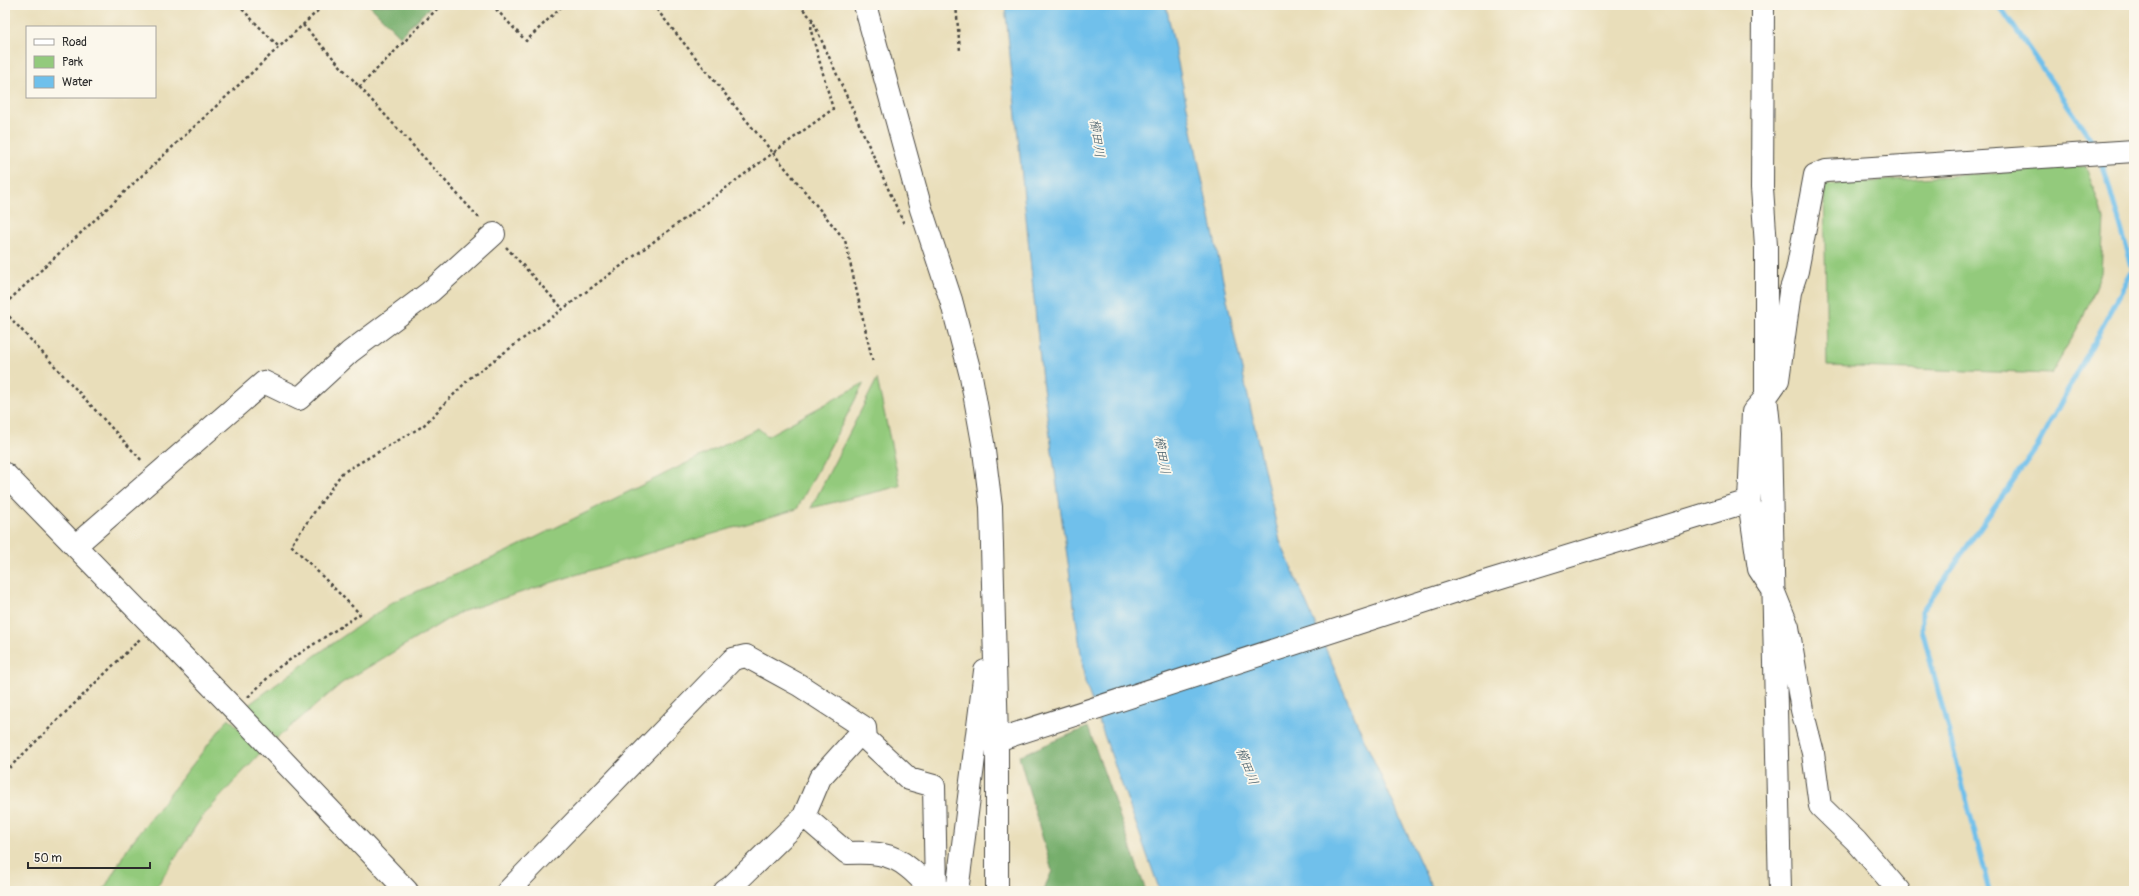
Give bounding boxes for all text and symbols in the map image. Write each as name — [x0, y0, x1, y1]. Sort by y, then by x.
legend — [26, 26, 156, 98]
text: Road — [62, 35, 87, 50]
text: Park — [62, 55, 83, 70]
text: Water — [62, 75, 93, 90]
water label: 櫛田川 — [1086, 118, 1108, 159]
water label: 櫛田川 — [1151, 435, 1173, 476]
water label: 櫛田川 — [1233, 745, 1262, 787]
scale bar — [28, 844, 150, 870]
text: 50 m — [34, 851, 62, 866]

